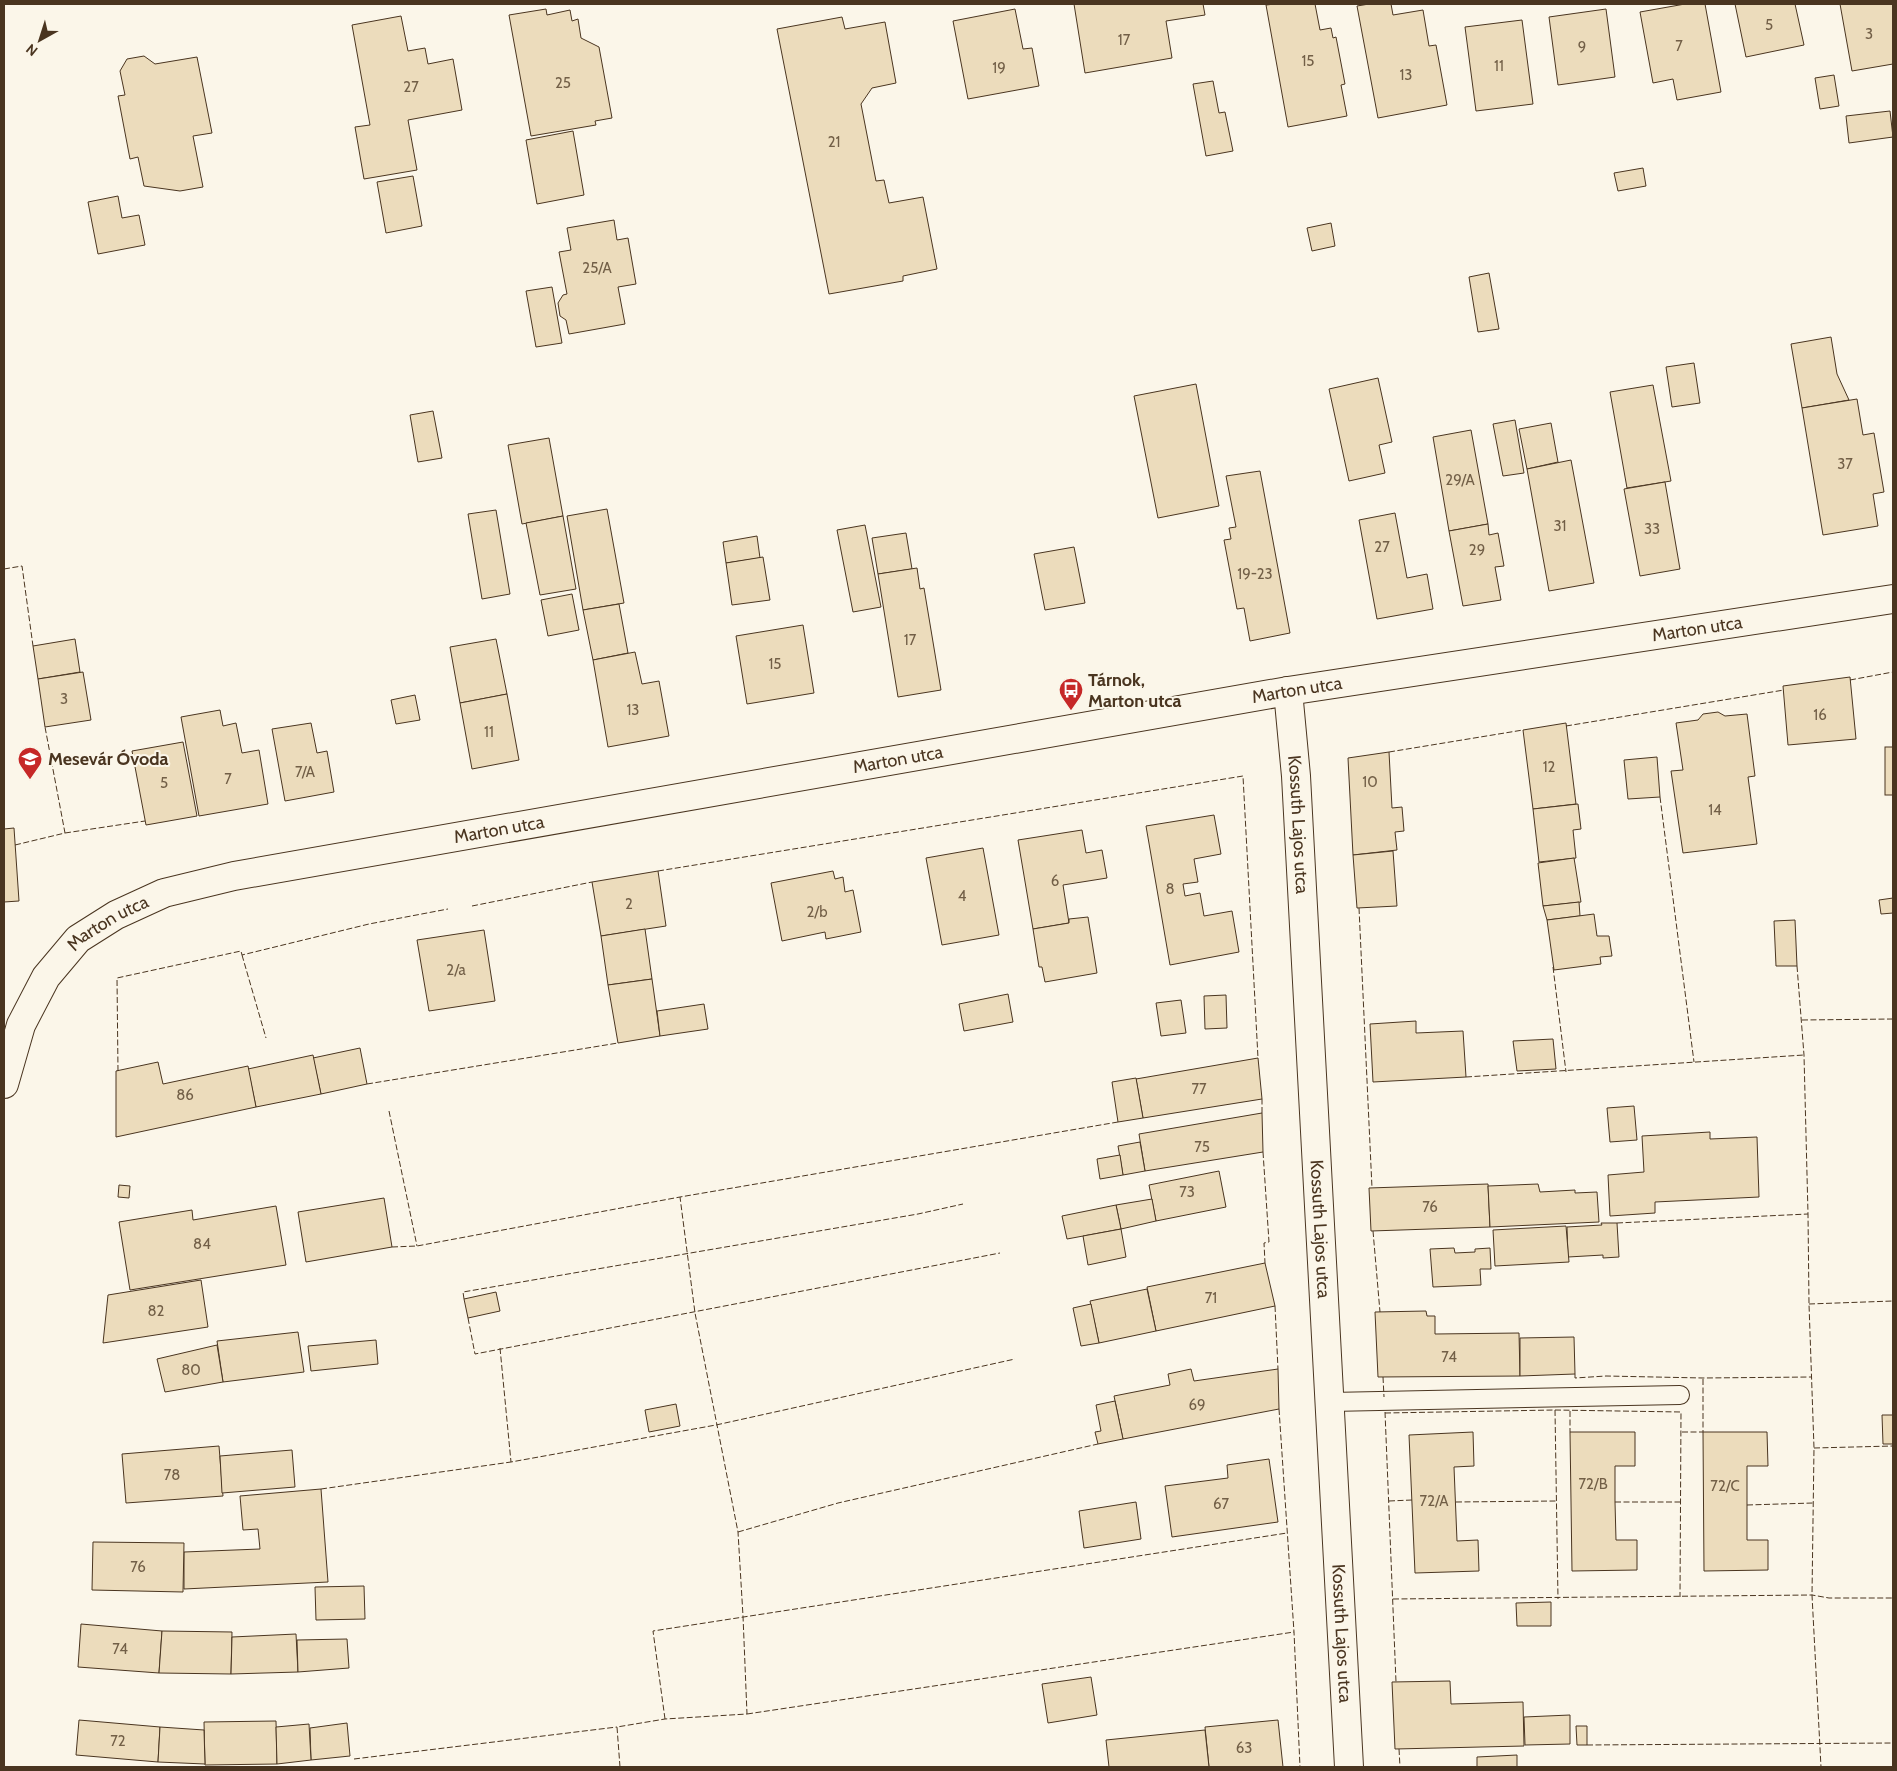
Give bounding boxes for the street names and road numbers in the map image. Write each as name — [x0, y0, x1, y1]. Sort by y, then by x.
street label: Marton utca — [1650, 611, 1744, 647]
street label: Marton utca — [1250, 672, 1344, 708]
street label: Marton utca — [851, 741, 945, 778]
street label: Kossuth Lajos utca — [1283, 754, 1313, 895]
street label: Marton utca — [452, 811, 546, 848]
street label: Marton utca — [62, 891, 152, 955]
street label: Kossuth Lajos utca — [1306, 1159, 1335, 1299]
street label: Kossuth Lajos utca — [1327, 1563, 1357, 1704]

